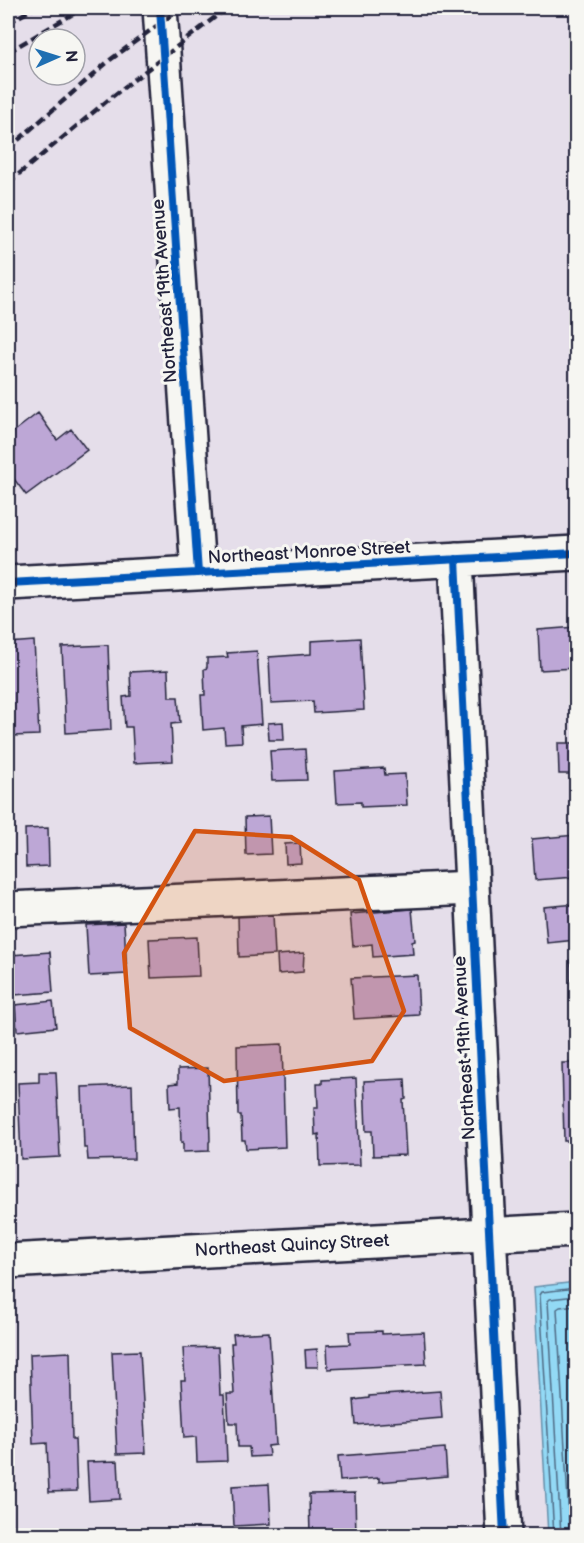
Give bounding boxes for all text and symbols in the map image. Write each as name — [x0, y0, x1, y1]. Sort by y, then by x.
north arrow — [27, 27, 87, 87]
text: N — [61, 50, 80, 63]
street label: Northeast 19th Avenue — [148, 198, 181, 384]
street label: Northeast Monroe Street — [207, 537, 411, 568]
street label: Northeast 19th Avenue — [449, 955, 480, 1141]
street label: Northeast Quincy Street — [194, 1230, 390, 1261]

